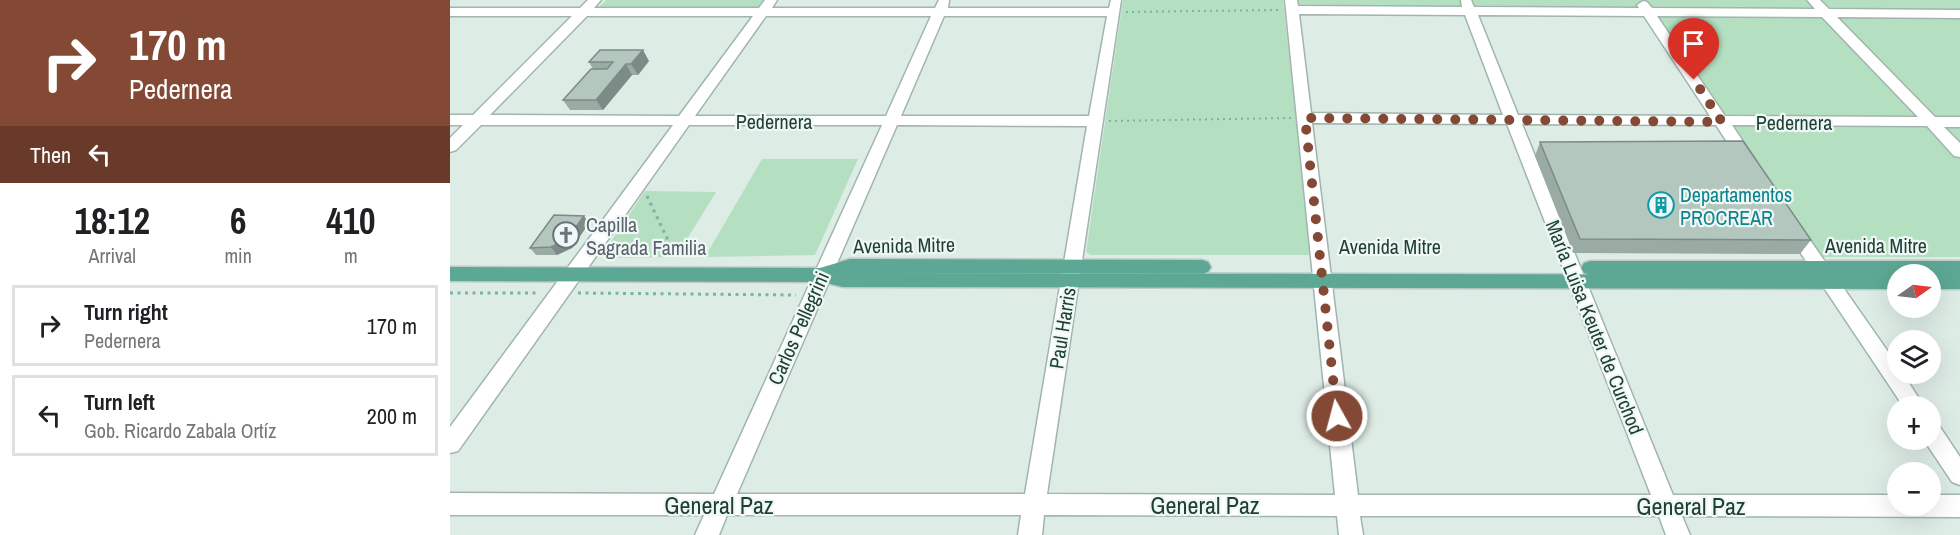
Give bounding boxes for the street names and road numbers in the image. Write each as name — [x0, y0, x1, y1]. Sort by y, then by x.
street label: Pedernera — [736, 108, 812, 135]
street label: Pedernera — [1756, 109, 1832, 136]
street label: María Luisa Keuter de Curchod — [1540, 216, 1650, 438]
street label: Avenida Mitre — [852, 231, 955, 259]
street label: Avenida Mitre — [1824, 232, 1927, 259]
street label: Avenida Mitre — [1338, 233, 1441, 260]
street label: Carlos Pellegrini — [761, 267, 835, 389]
street label: Paul Harris — [1042, 285, 1082, 371]
street label: General Paz — [664, 489, 774, 521]
street label: General Paz — [1150, 489, 1260, 521]
street label: General Paz — [1636, 490, 1746, 522]

